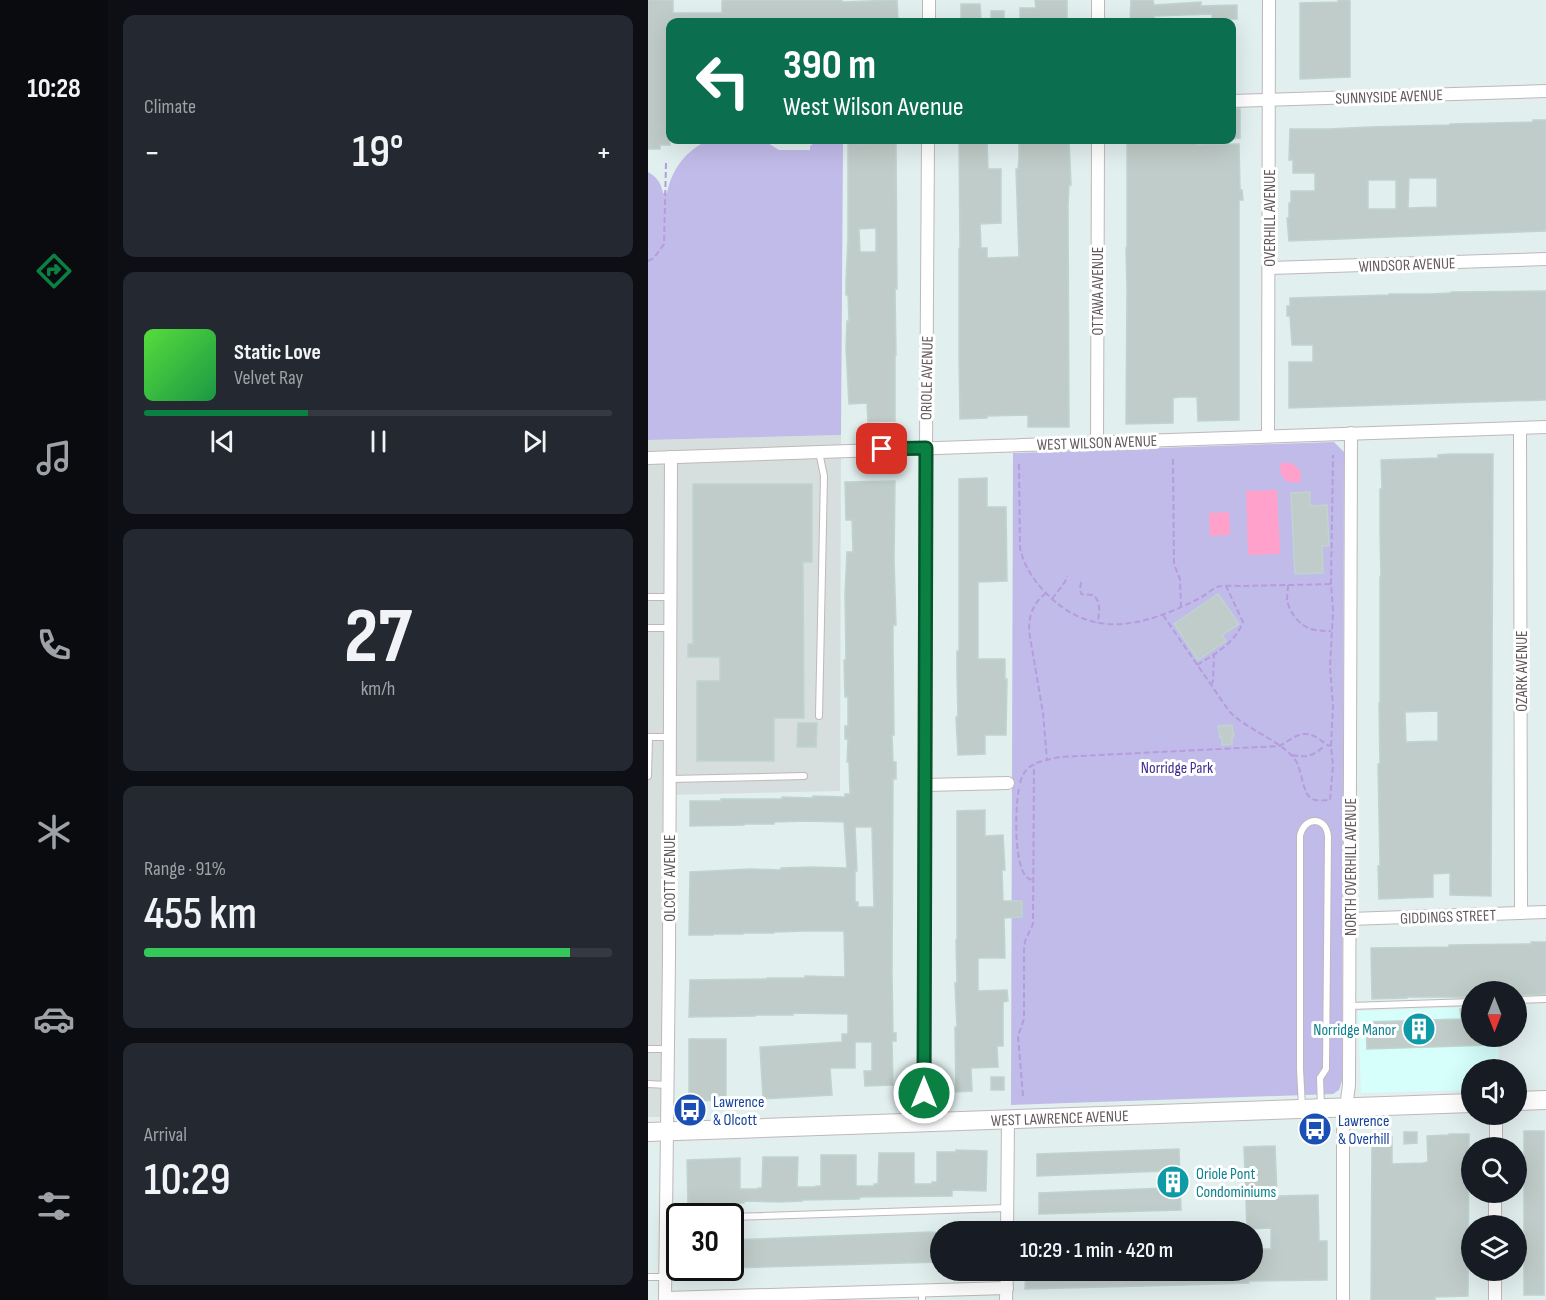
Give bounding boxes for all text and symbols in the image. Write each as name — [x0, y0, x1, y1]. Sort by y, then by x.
text: 390 m — [783, 40, 876, 91]
icon: left — [684, 42, 762, 120]
text: 10:28 — [27, 73, 81, 105]
street label: SUNNYSIDE AVENUE — [1335, 86, 1443, 109]
text: West Wilson Avenue — [783, 91, 964, 123]
text: Climate — [144, 95, 196, 119]
text: 19° — [352, 125, 404, 180]
text: − — [144, 133, 160, 173]
text: + — [596, 133, 612, 173]
street label: OVERHILL AVENUE — [1261, 169, 1280, 267]
street label: OTTAWA AVENUE — [1089, 247, 1108, 335]
icon: directions — [33, 250, 75, 292]
street label: WINDSOR AVENUE — [1358, 254, 1456, 277]
street label: ORIOLE AVENUE — [917, 336, 938, 420]
text: Static Love — [234, 339, 321, 366]
text: Velvet Ray — [234, 366, 303, 390]
pin — [856, 423, 907, 474]
icon: previous — [206, 425, 239, 458]
icon: pause — [362, 425, 395, 458]
icon: next — [518, 425, 551, 458]
icon: arrive — [865, 432, 898, 465]
street label: WEST WILSON AVENUE — [1036, 432, 1158, 455]
icon: music — [33, 437, 75, 479]
text: 27 — [344, 591, 412, 684]
icon: phone — [33, 624, 75, 666]
street label: OZARK AVENUE — [1513, 630, 1532, 712]
text: km/h — [361, 677, 395, 701]
park label: Norridge Park — [1141, 759, 1213, 778]
street label: NORTH OVERHILL AVENUE — [1342, 798, 1361, 936]
icon: climate — [33, 811, 75, 853]
street label: OLCOTT AVENUE — [661, 834, 680, 922]
text: Range · 91% — [144, 857, 226, 881]
text: 455 km — [144, 887, 257, 942]
street label: GIDDINGS STREET — [1400, 906, 1497, 929]
north arrow — [1461, 981, 1527, 1047]
map controls — [1461, 981, 1527, 1281]
icon: car — [33, 998, 75, 1040]
building icon: Norridge Manor — [1401, 1011, 1437, 1047]
place label: Norridge Manor — [1313, 1021, 1396, 1040]
button: sound — [1461, 1059, 1527, 1125]
position arrow — [892, 1061, 956, 1125]
bus stop icon: Lawrence & Olcott — [672, 1092, 708, 1128]
place label: Lawrence & Olcott — [713, 1093, 764, 1130]
street label: WEST LAWRENCE AVENUE — [991, 1107, 1129, 1131]
bus stop icon: Lawrence & Overhill — [1297, 1111, 1333, 1147]
place label: Lawrence & Overhill — [1338, 1112, 1389, 1149]
text: Arrival — [144, 1123, 187, 1147]
button: search — [1461, 1137, 1527, 1203]
text: 10:29 — [144, 1153, 230, 1208]
building icon: Oriole Pont Condominiums — [1155, 1164, 1191, 1200]
place label: Oriole Pont Condominiums — [1196, 1165, 1276, 1202]
icon: filters — [33, 1185, 75, 1227]
speed limit sign: 30 — [666, 1203, 744, 1281]
button: layers — [1461, 1215, 1527, 1281]
text: 10:29 · 1 min · 420 m — [1020, 1237, 1173, 1264]

